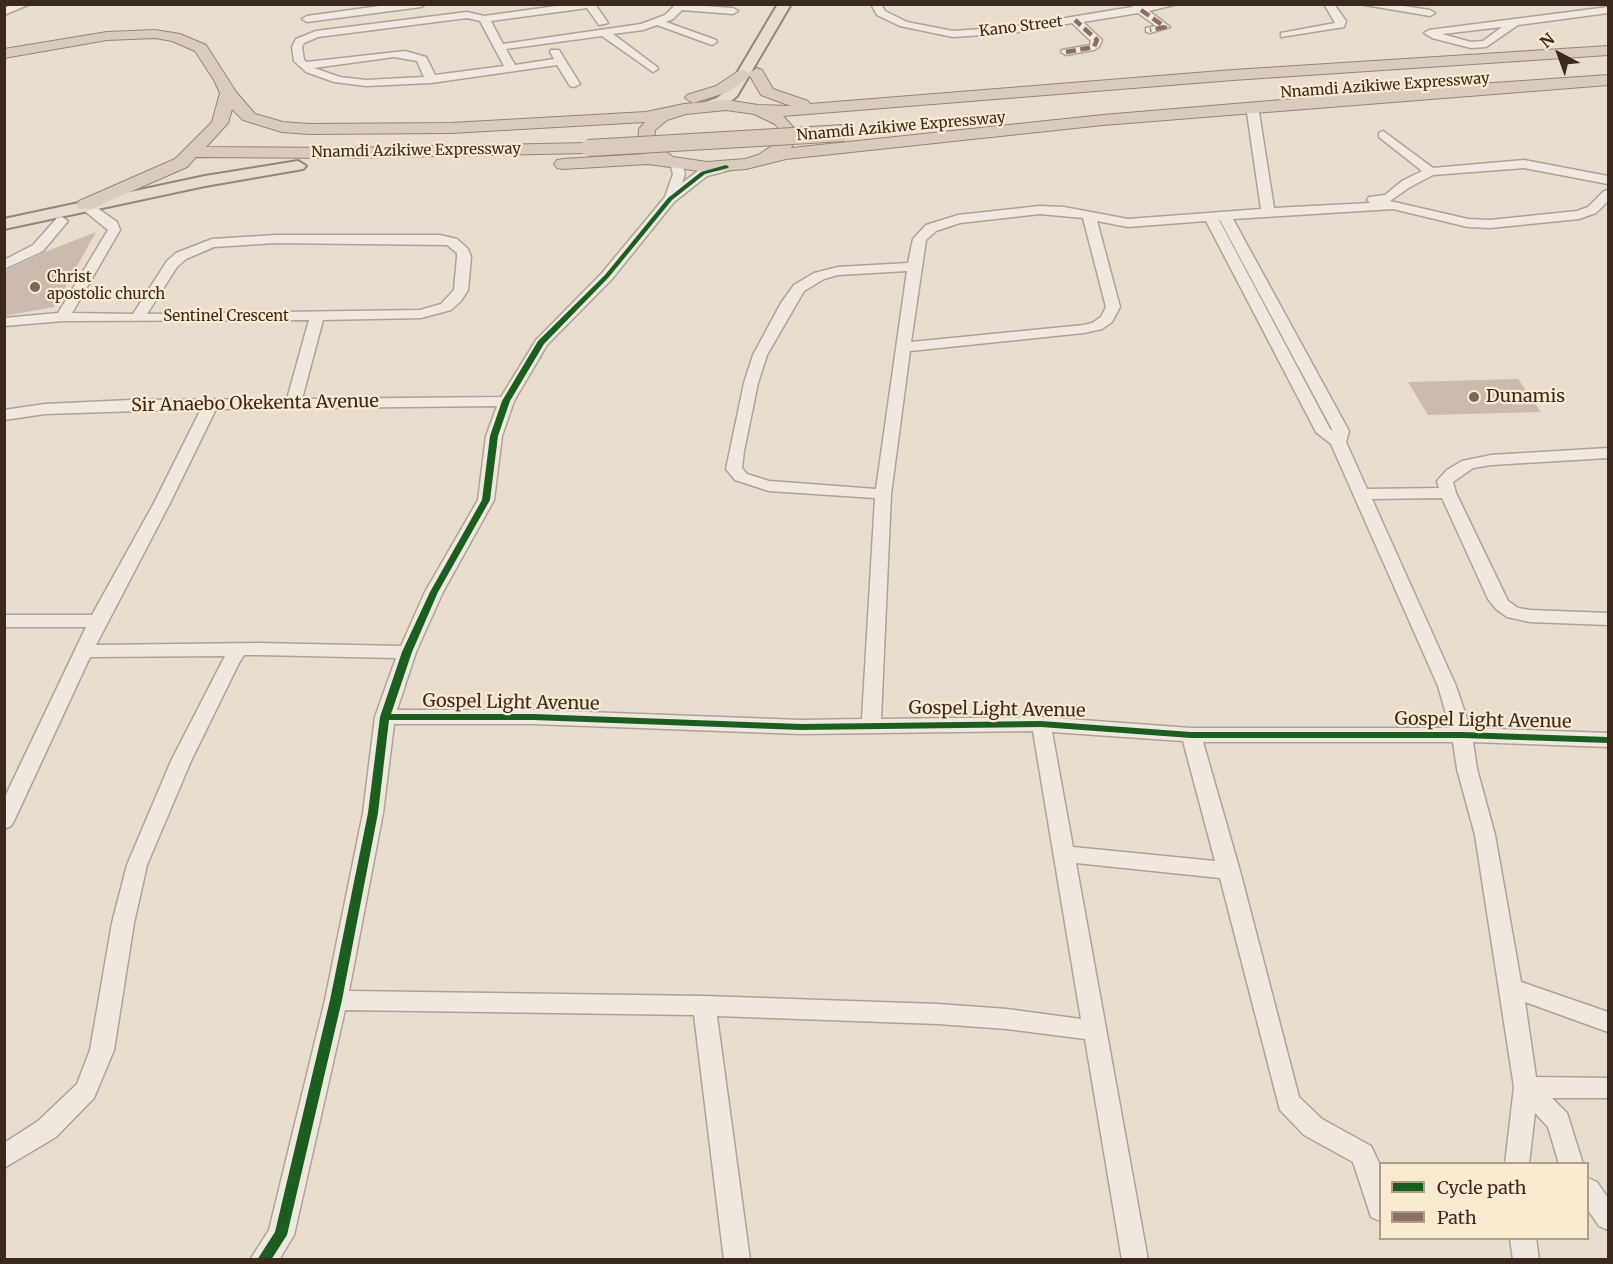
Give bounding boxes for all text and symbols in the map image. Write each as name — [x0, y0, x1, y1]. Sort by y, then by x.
street label: Kano Street — [978, 13, 1064, 41]
north arrow — [1529, 24, 1589, 84]
text: N — [1536, 29, 1559, 52]
street label: Nnamdi Azikiwe Expressway — [1280, 70, 1490, 102]
street label: Nnamdi Azikiwe Expressway — [796, 109, 1006, 145]
street label: Nnamdi Azikiwe Expressway — [311, 140, 521, 162]
place label: Christ apostolic church — [47, 269, 165, 304]
marker: Christ apostolic church — [28, 280, 42, 294]
street label: Sentinel Crescent — [163, 308, 289, 326]
place label: Dunamis — [1486, 386, 1565, 408]
marker: Dunamis — [1467, 390, 1481, 404]
street label: Sir Anaebo Okekenta Avenue — [131, 391, 379, 417]
street label: Gospel Light Avenue — [422, 691, 600, 715]
street label: Gospel Light Avenue — [908, 698, 1086, 722]
street label: Gospel Light Avenue — [1394, 709, 1572, 733]
legend — [1379, 1162, 1589, 1240]
text: Cycle path — [1437, 1176, 1526, 1199]
text: Path — [1437, 1206, 1477, 1229]

